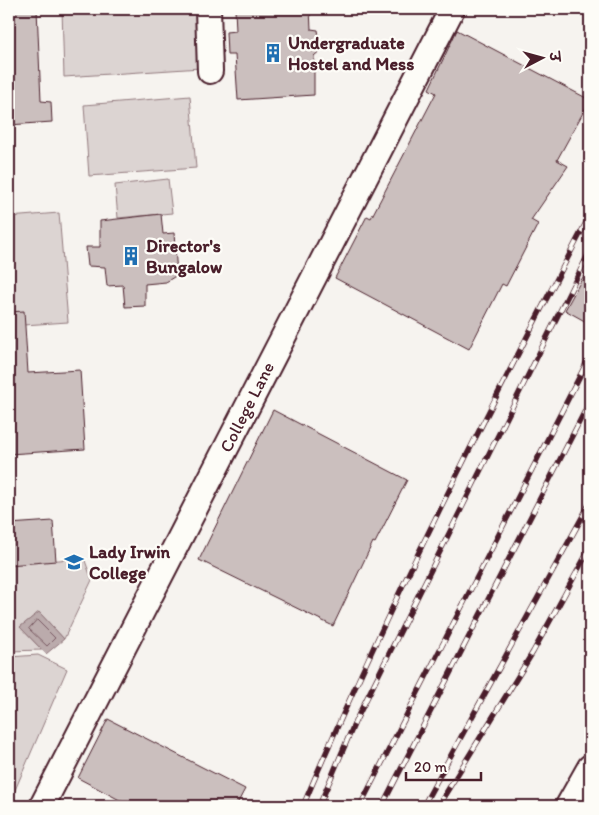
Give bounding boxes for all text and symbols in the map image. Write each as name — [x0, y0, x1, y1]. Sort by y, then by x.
place label: Undergraduate Hostel and Mess — [288, 32, 414, 75]
north arrow — [516, 32, 566, 82]
building icon: Undergraduate Hostel and Mess — [262, 42, 284, 64]
text: उ — [545, 49, 564, 64]
place label: Director's Bungalow — [146, 235, 223, 278]
building icon: Director's Bungalow — [120, 245, 142, 267]
street label: College Lane — [215, 358, 279, 456]
place label: Lady Irwin College — [89, 541, 171, 584]
school or university icon: Lady Irwin College — [63, 551, 85, 573]
scale bar — [406, 750, 482, 782]
text: 20 m — [414, 758, 448, 776]

